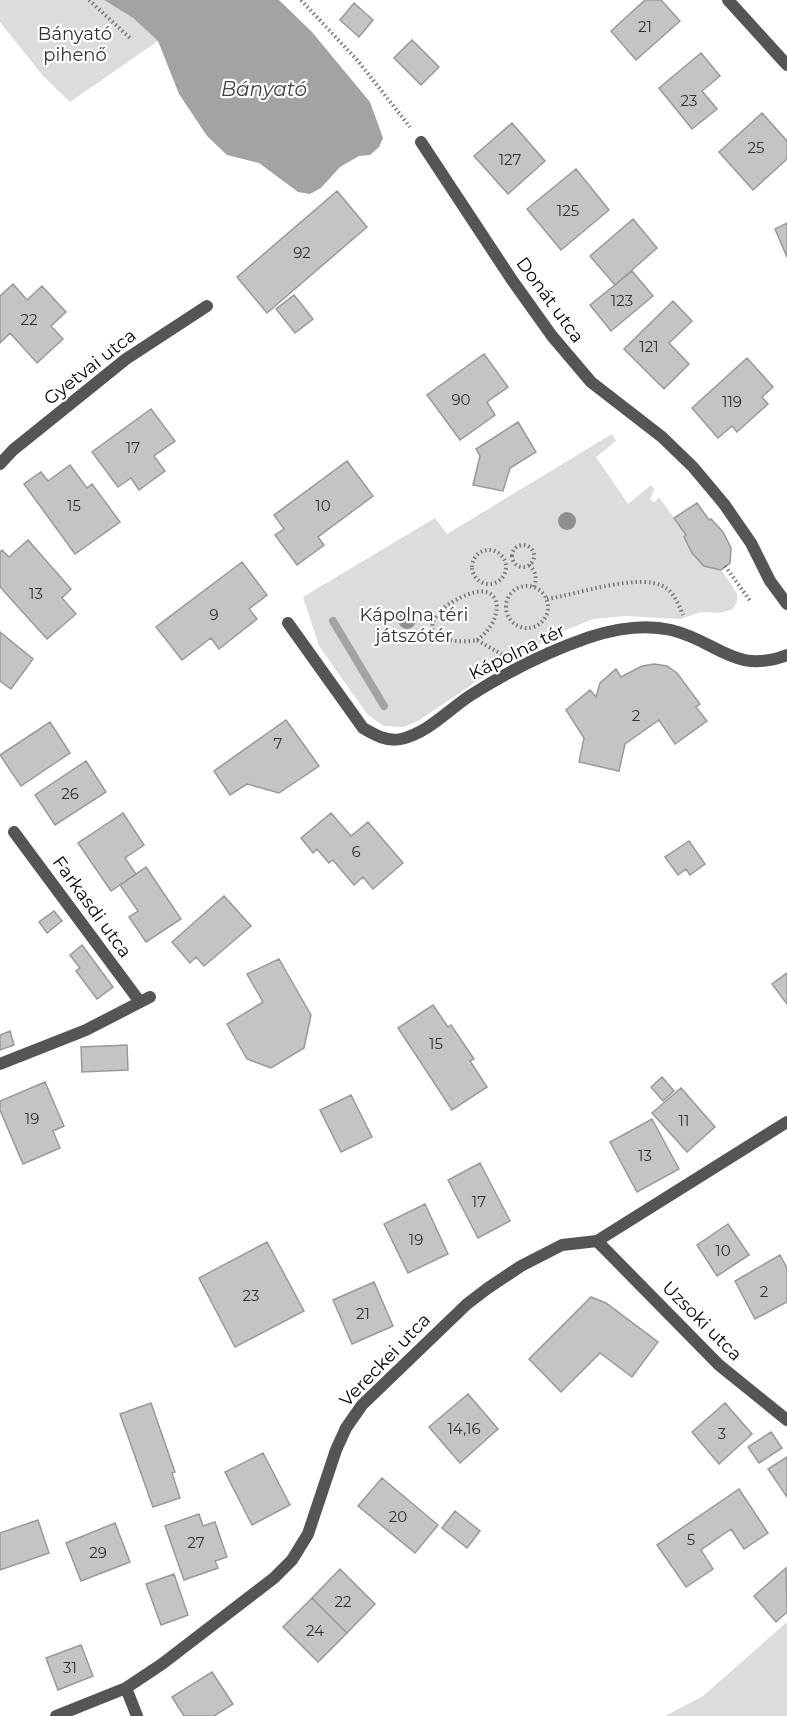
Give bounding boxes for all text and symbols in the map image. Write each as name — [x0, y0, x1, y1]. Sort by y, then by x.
house number: 21 — [638, 17, 652, 36]
park label: Bányató pihenő — [38, 23, 112, 66]
water label: Bányató — [221, 77, 307, 101]
house number: 23 — [681, 91, 697, 110]
house number: 25 — [747, 138, 765, 157]
house number: 127 — [499, 150, 522, 169]
house number: 125 — [557, 201, 579, 220]
house number: 92 — [293, 243, 311, 262]
street label: Donát utca — [511, 253, 589, 347]
house number: 123 — [611, 291, 633, 310]
house number: 22 — [20, 310, 38, 329]
street label: Gyetvai utca — [40, 324, 140, 410]
house number: 121 — [639, 337, 659, 356]
house number: 90 — [451, 390, 471, 409]
house number: 119 — [722, 392, 742, 411]
house number: 17 — [126, 438, 140, 457]
house number: 15 — [67, 496, 81, 515]
house number: 10 — [315, 496, 331, 515]
house number: 13 — [29, 584, 43, 603]
park label: Kápolna téri játszótér — [360, 604, 468, 647]
house number: 9 — [209, 605, 219, 624]
street label: Kápolna tér — [465, 619, 569, 685]
house number: 2 — [632, 706, 640, 725]
house number: 7 — [274, 734, 283, 753]
house number: 26 — [61, 784, 79, 803]
house number: 6 — [351, 842, 361, 861]
street label: Farkasdi utca — [48, 852, 136, 962]
house number: 15 — [429, 1034, 443, 1053]
house number: 19 — [25, 1109, 39, 1128]
house number: 11 — [679, 1111, 689, 1130]
house number: 13 — [638, 1146, 652, 1165]
house number: 17 — [472, 1192, 486, 1211]
house number: 19 — [409, 1230, 423, 1249]
house number: 10 — [715, 1241, 731, 1260]
street label: Uzsoki utca — [658, 1277, 746, 1365]
house number: 2 — [760, 1282, 768, 1301]
house number: 23 — [243, 1286, 259, 1305]
house number: 21 — [356, 1304, 370, 1323]
street label: Vereckei utca — [335, 1309, 435, 1411]
house number: 14,16 — [447, 1419, 481, 1438]
house number: 3 — [718, 1424, 726, 1443]
house number: 20 — [389, 1507, 407, 1526]
house number: 5 — [687, 1530, 695, 1549]
house number: 27 — [187, 1533, 205, 1552]
house number: 29 — [89, 1543, 107, 1562]
house number: 22 — [334, 1592, 352, 1611]
house number: 24 — [306, 1621, 324, 1640]
house number: 31 — [63, 1658, 77, 1677]

